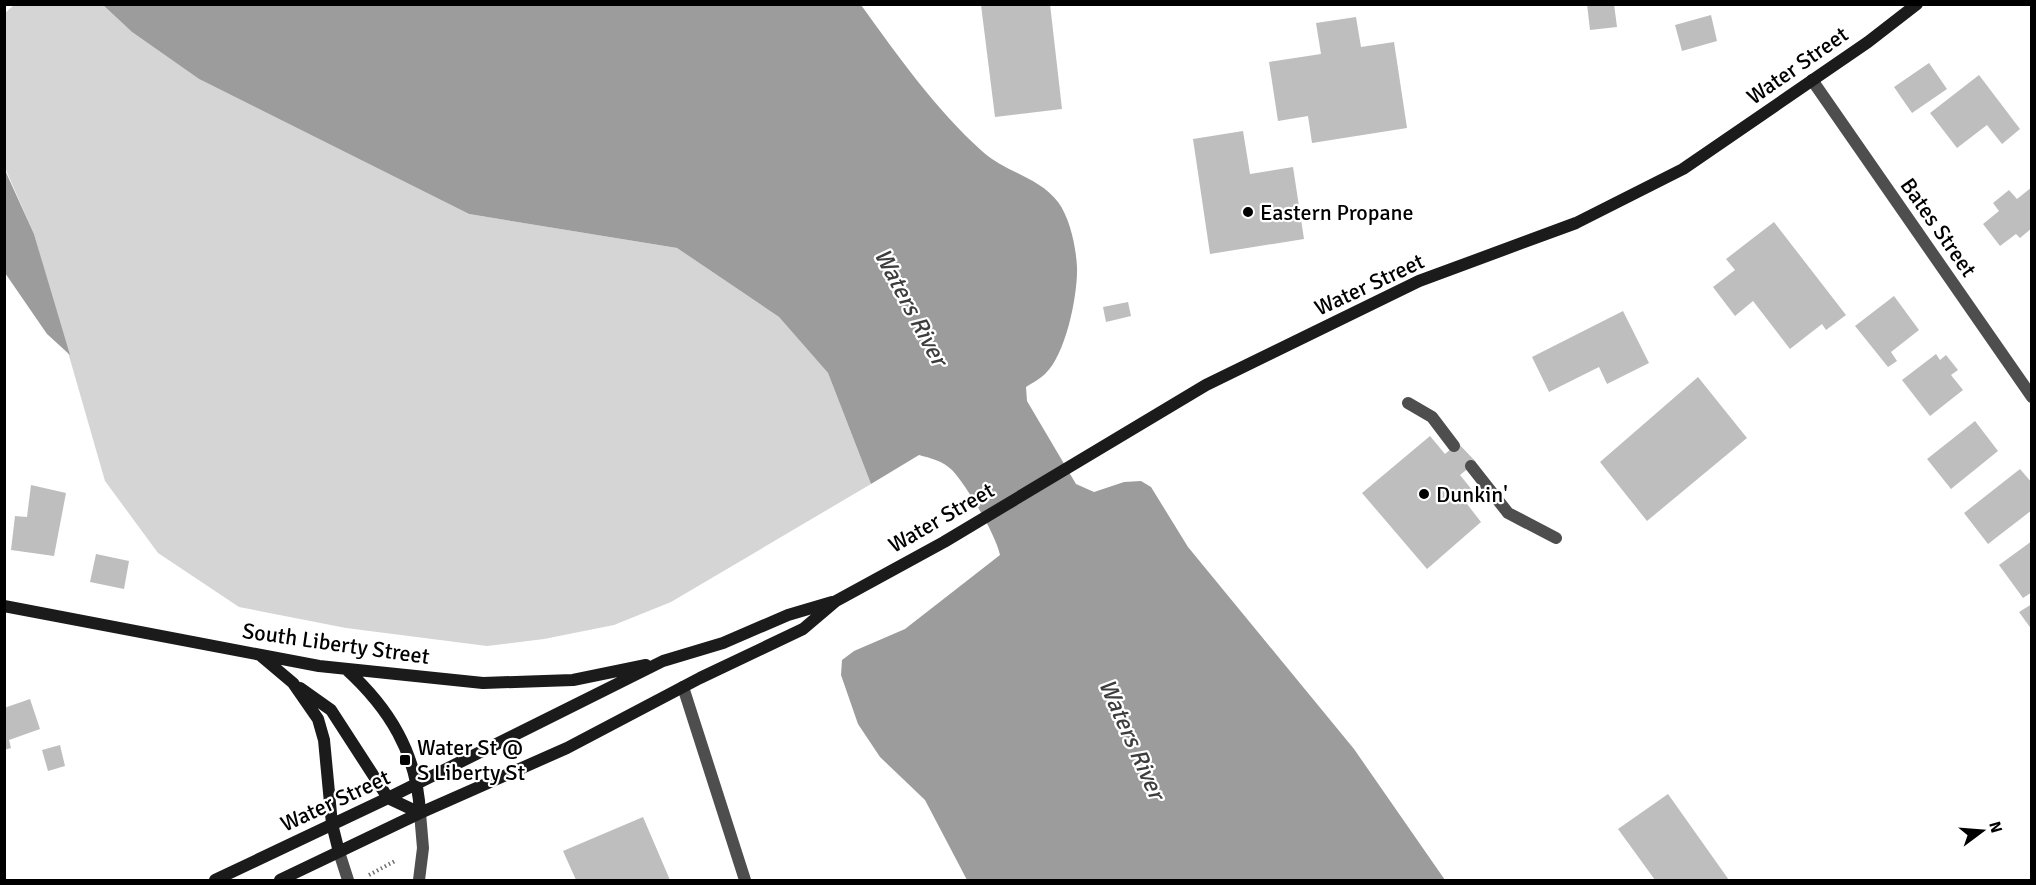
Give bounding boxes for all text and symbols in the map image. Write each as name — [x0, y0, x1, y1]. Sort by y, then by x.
street label: Water Street — [1741, 20, 1853, 110]
street label: Bates Street — [1895, 173, 1983, 282]
place label: Eastern Propane — [1260, 199, 1414, 226]
marker: Eastern Propane — [1241, 205, 1255, 219]
water label: Waters River — [868, 243, 956, 374]
street label: Water Street — [1310, 247, 1428, 322]
street label: Water Street — [884, 476, 999, 559]
place label: Dunkin' — [1436, 481, 1508, 508]
marker: Dunkin' — [1417, 487, 1431, 501]
street label: South Liberty Street — [241, 617, 432, 670]
water label: Waters River — [1092, 674, 1173, 807]
place label: Water St @ S Liberty St — [417, 734, 525, 786]
marker: Water St @ S Liberty St — [398, 753, 412, 767]
street label: Water Street — [276, 763, 394, 838]
north arrow — [1952, 801, 2012, 861]
text: N — [1984, 819, 2007, 835]

